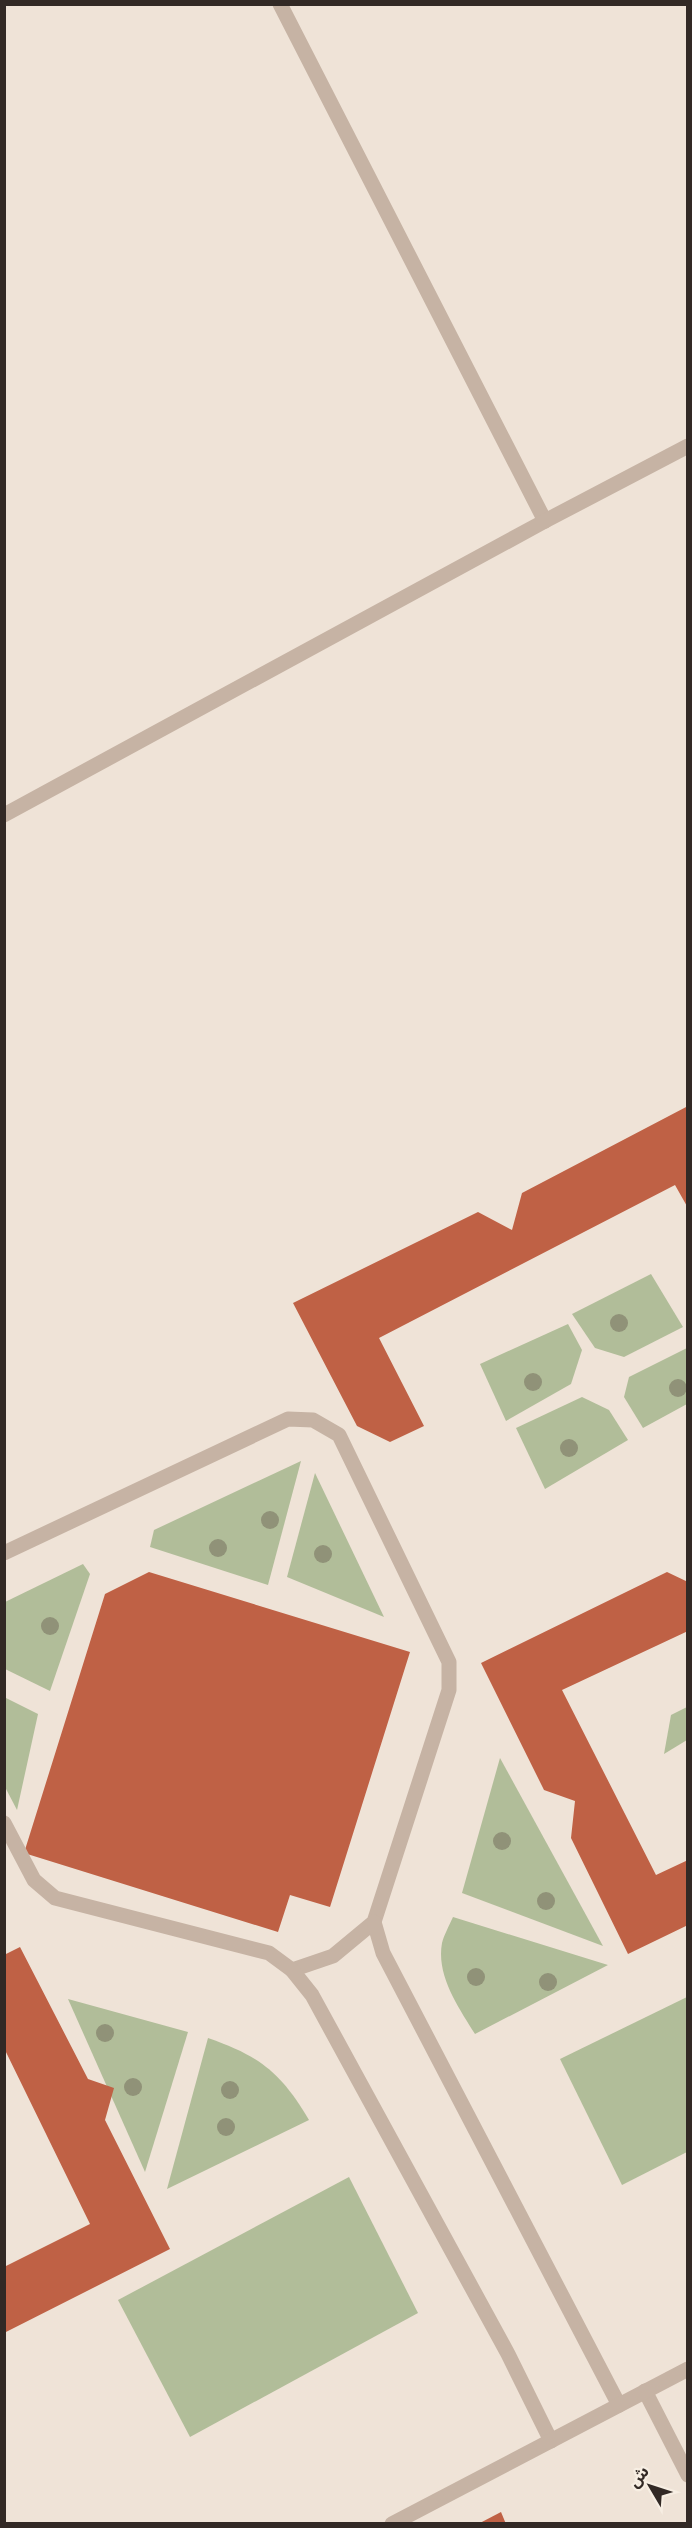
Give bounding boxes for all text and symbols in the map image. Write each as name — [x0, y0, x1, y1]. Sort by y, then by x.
north arrow — [620, 2456, 680, 2516]
text: ش — [624, 2462, 653, 2491]

